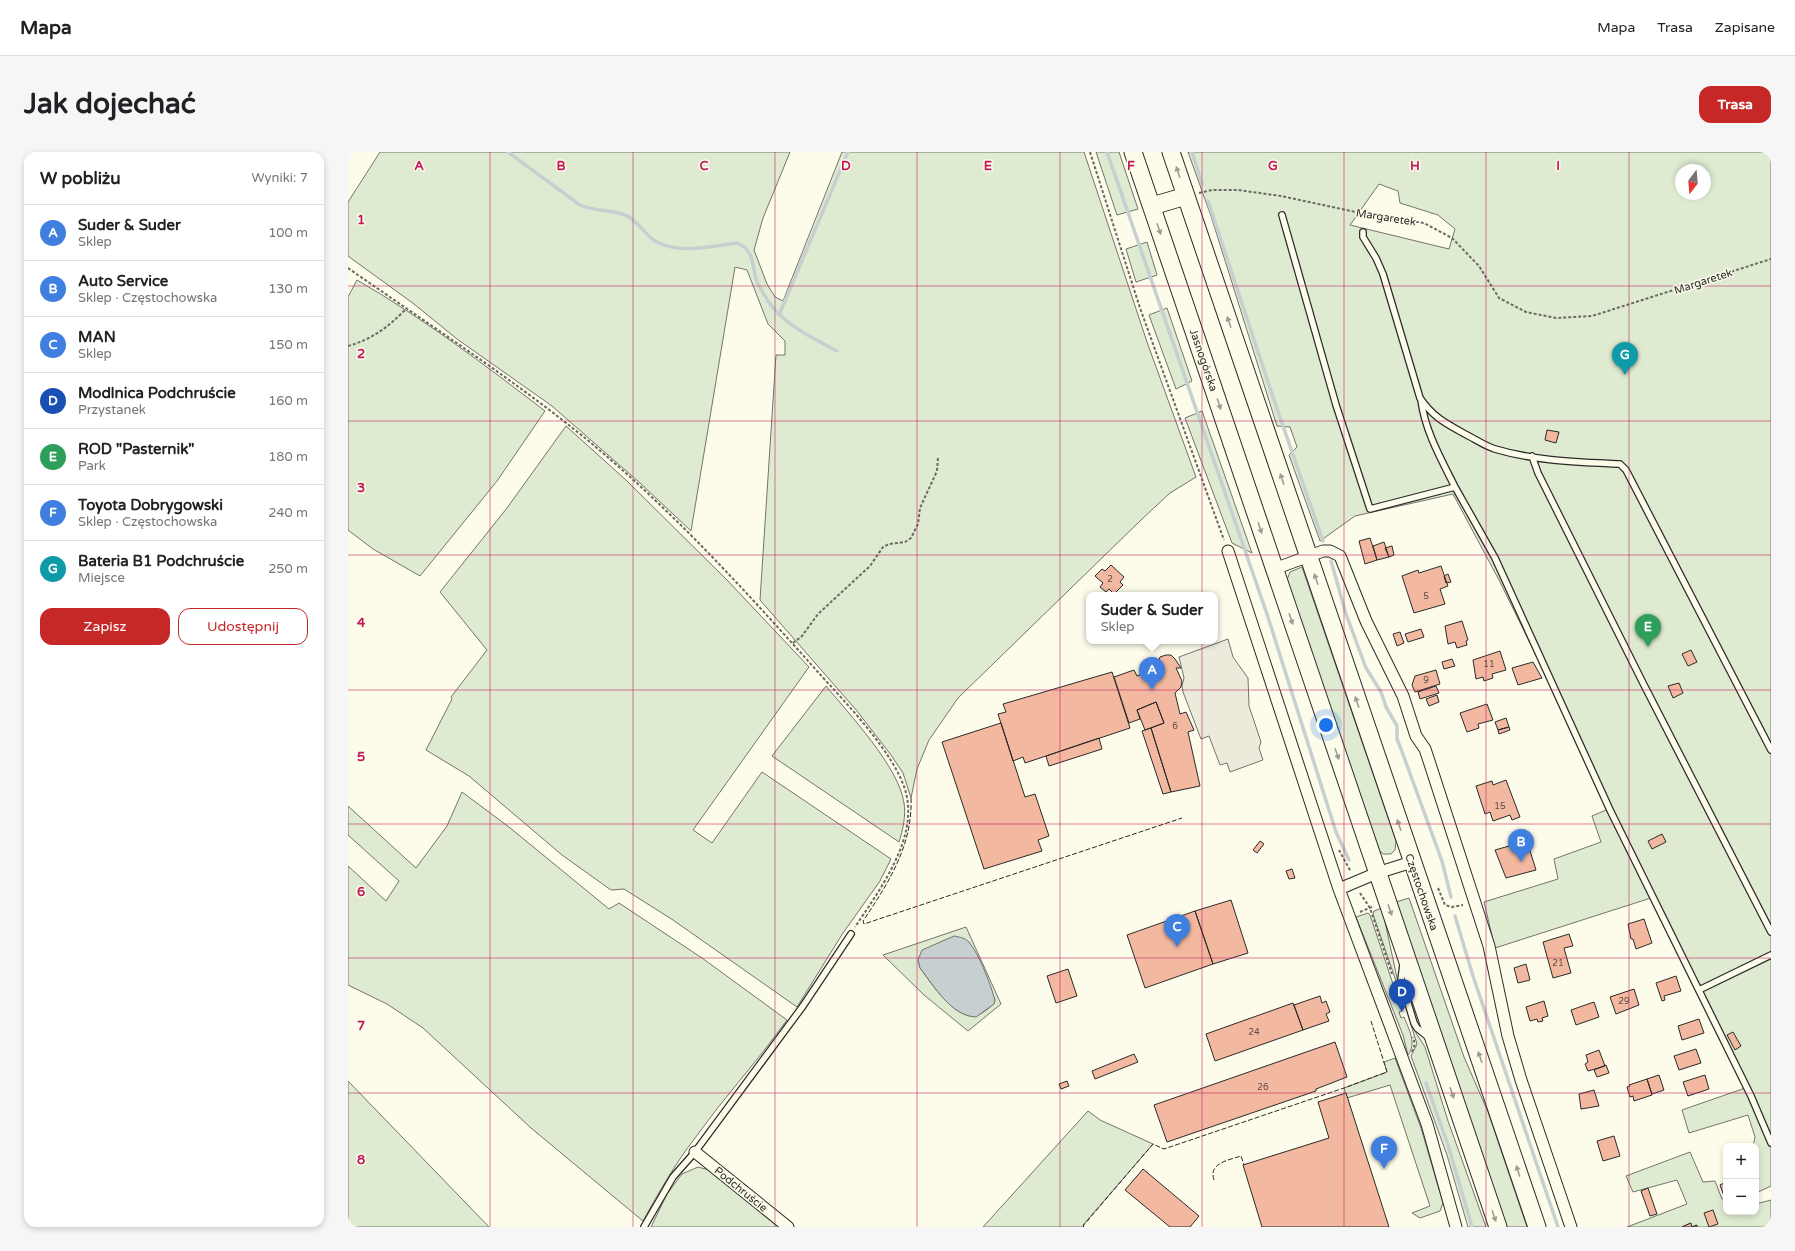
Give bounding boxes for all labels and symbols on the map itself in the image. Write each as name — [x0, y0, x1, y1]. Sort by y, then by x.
text: A — [414, 158, 424, 174]
text: B — [556, 158, 566, 174]
text: C — [699, 158, 709, 174]
text: D — [841, 158, 851, 174]
text: E — [984, 158, 992, 174]
text: F — [1127, 158, 1135, 174]
text: G — [1268, 158, 1278, 174]
text: H — [1410, 158, 1420, 174]
text: I — [1556, 158, 1560, 174]
north arrow — [1675, 164, 1711, 200]
one-way arrow — [1175, 166, 1181, 178]
street label: Margaretek — [1355, 206, 1417, 229]
text: 1 — [357, 212, 365, 228]
one-way arrow — [1156, 223, 1162, 235]
street label: Margaretek — [1672, 266, 1734, 297]
one-way arrow — [1226, 315, 1232, 327]
street label: Jasnogórska — [1187, 327, 1220, 393]
pin: G — [1612, 342, 1638, 375]
text: 2 — [357, 346, 365, 362]
one-way arrow — [1216, 399, 1222, 411]
one-way arrow — [1279, 473, 1285, 485]
text: 3 — [357, 480, 365, 496]
one-way arrow — [1257, 522, 1263, 534]
one-way arrow — [1313, 573, 1319, 585]
house number: 2 — [1107, 574, 1113, 585]
house number: 5 — [1423, 591, 1429, 602]
one-way arrow — [1288, 613, 1294, 625]
pin: E — [1635, 614, 1661, 647]
text: 4 — [357, 615, 366, 631]
pin: A — [1139, 657, 1165, 690]
house number: 11 — [1483, 659, 1495, 670]
house number: 9 — [1423, 675, 1429, 686]
one-way arrow — [1354, 696, 1360, 708]
your location — [1316, 715, 1336, 735]
house number: 6 — [1172, 721, 1178, 732]
text: 5 — [357, 749, 365, 765]
one-way arrow — [1334, 749, 1340, 761]
house number: 15 — [1494, 801, 1506, 812]
one-way arrow — [1396, 819, 1402, 831]
pin: B — [1508, 829, 1534, 862]
street label: Częstochowska — [1402, 852, 1441, 932]
text: 6 — [357, 884, 365, 900]
one-way arrow — [1387, 905, 1393, 917]
pin: C — [1164, 914, 1190, 947]
house number: 21 — [1552, 958, 1564, 969]
pin: D — [1389, 979, 1415, 1012]
house number: 29 — [1618, 996, 1630, 1007]
text: 7 — [357, 1018, 365, 1034]
house number: 24 — [1248, 1027, 1260, 1038]
one-way arrow — [1477, 1051, 1483, 1063]
house number: 26 — [1257, 1082, 1269, 1093]
one-way arrow — [1449, 1087, 1455, 1099]
pin: F — [1371, 1136, 1397, 1169]
text: 8 — [357, 1152, 365, 1168]
street label: Podchruście — [712, 1164, 770, 1215]
one-way arrow — [1515, 1164, 1521, 1176]
one-way arrow — [1491, 1210, 1497, 1222]

